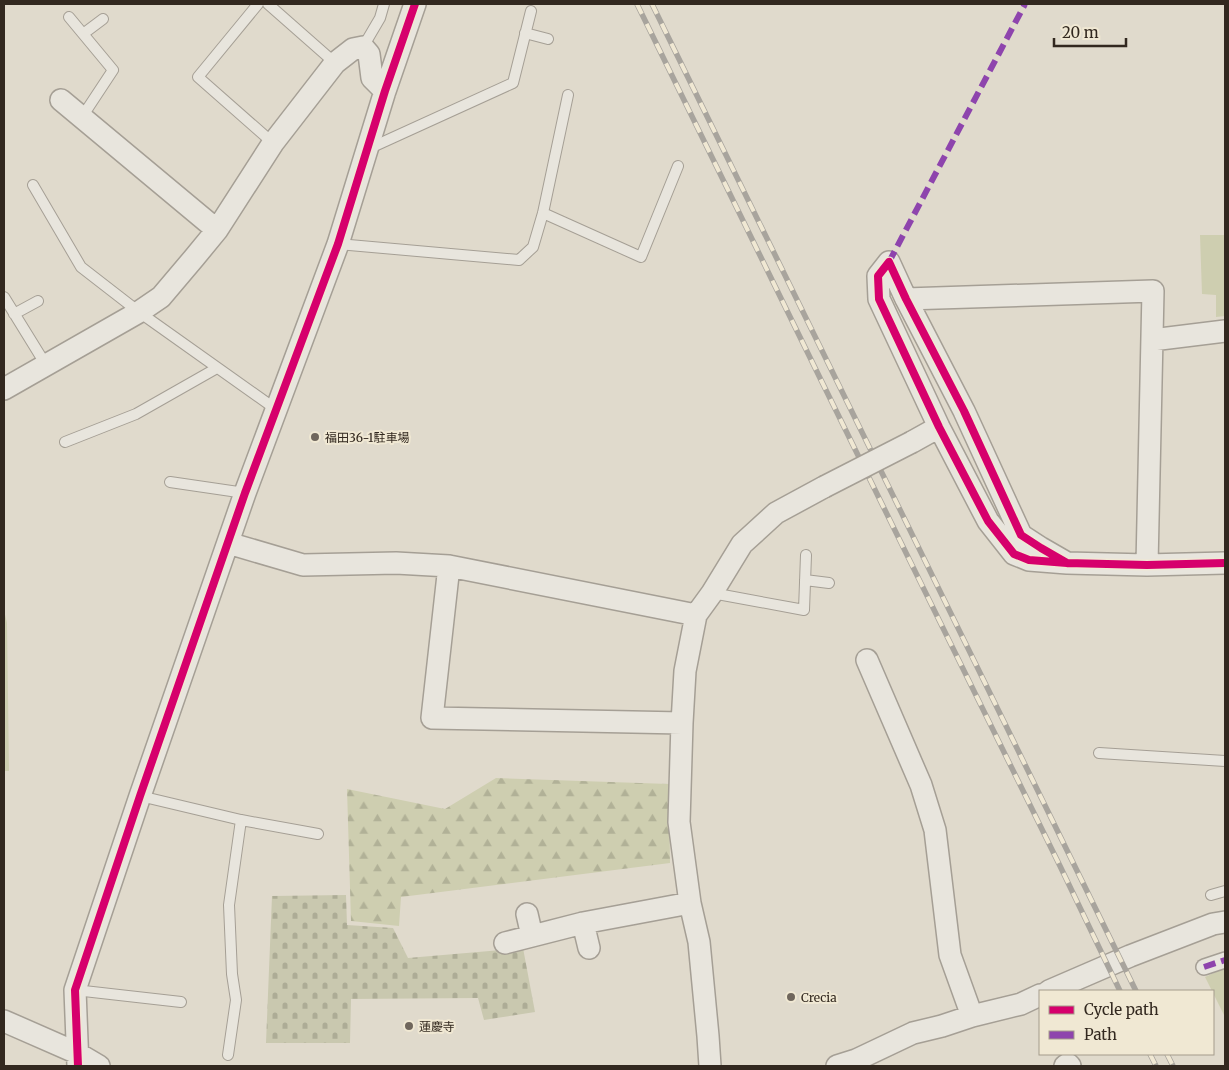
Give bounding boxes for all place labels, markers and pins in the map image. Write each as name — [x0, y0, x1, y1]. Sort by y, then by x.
place label: 福田36-1駐車場 — [325, 430, 409, 445]
marker: 福田36-1駐車場 — [309, 431, 321, 443]
place label: Crecia — [801, 990, 837, 1005]
marker: Crecia — [785, 991, 797, 1003]
place label: 蓮慶寺 — [419, 1019, 455, 1034]
marker: 蓮慶寺 — [403, 1020, 415, 1032]

